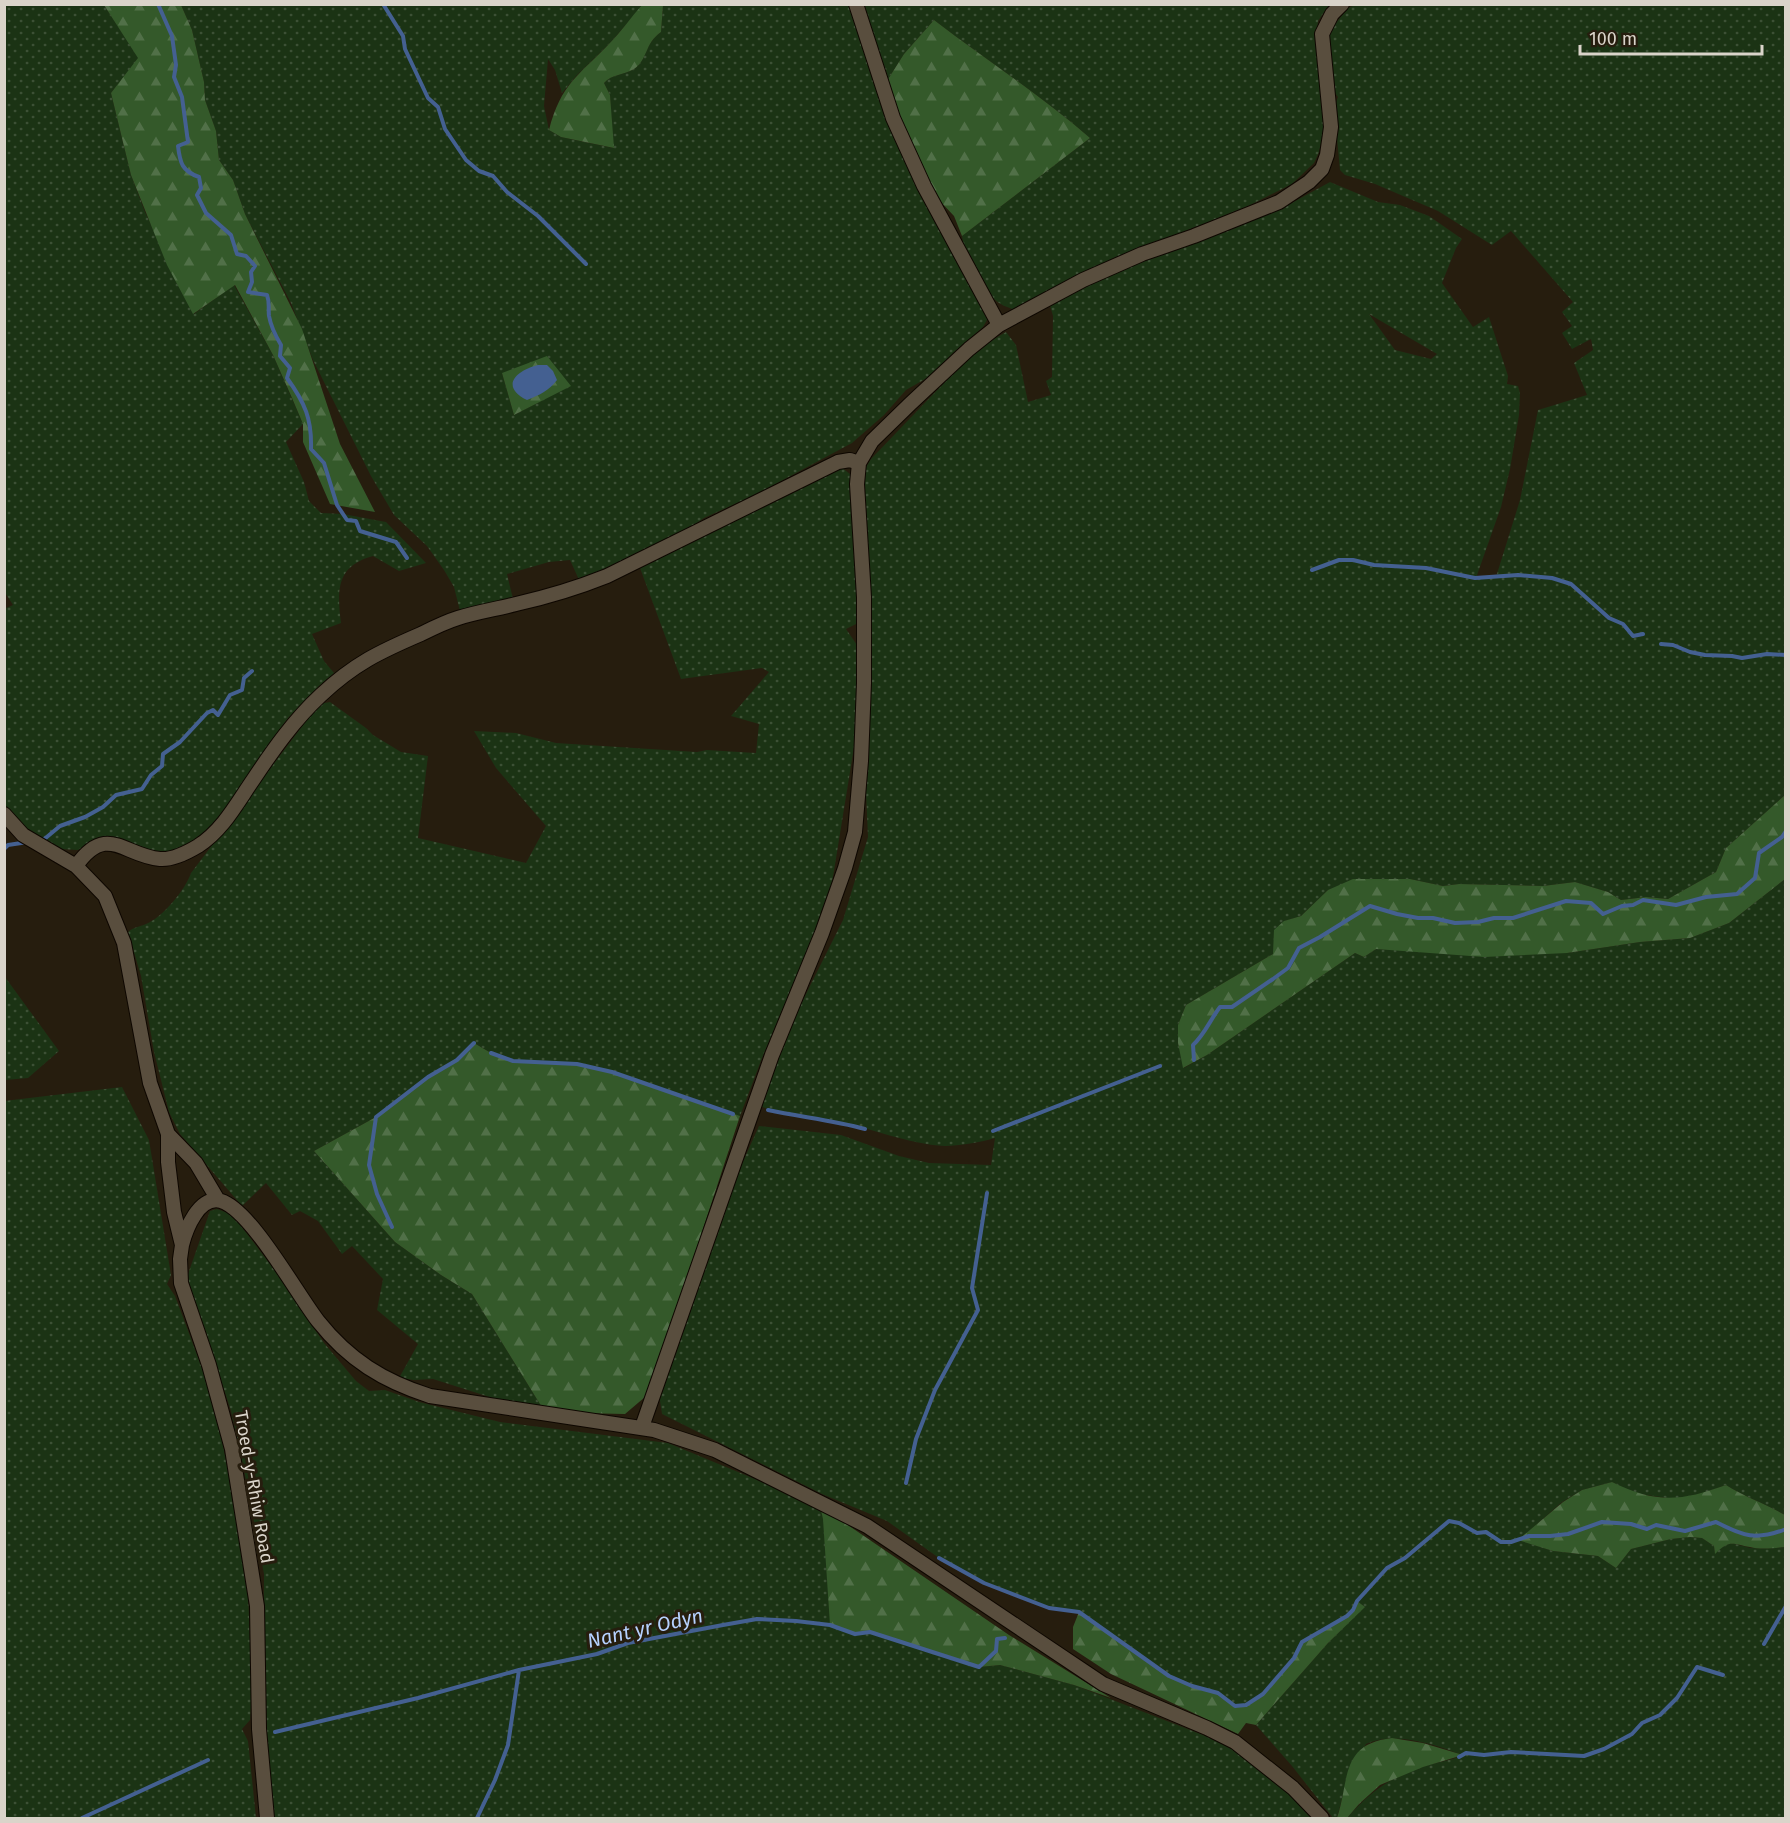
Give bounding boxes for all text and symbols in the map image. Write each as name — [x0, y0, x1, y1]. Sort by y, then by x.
scale bar — [1580, 18, 1762, 56]
text: 100 m — [1589, 28, 1637, 50]
street label: Troed-y-Rhiw Road — [230, 1409, 278, 1565]
water label: Nant yr Odyn — [585, 1603, 705, 1653]

